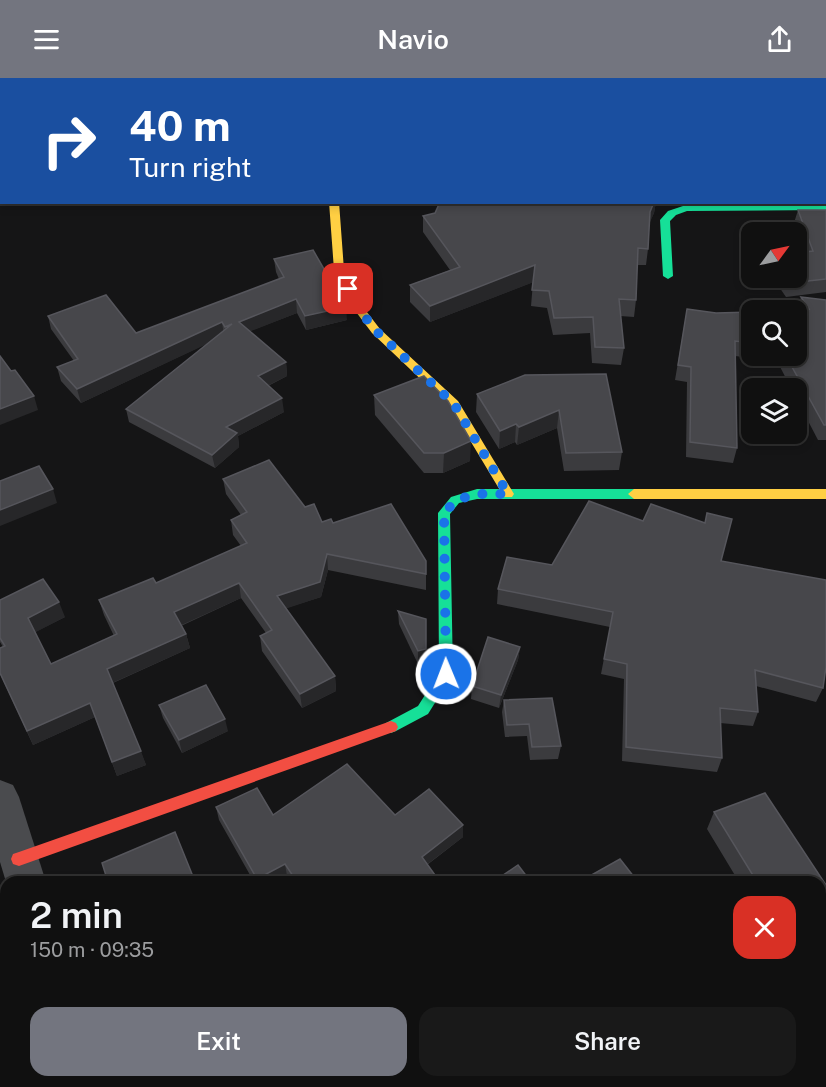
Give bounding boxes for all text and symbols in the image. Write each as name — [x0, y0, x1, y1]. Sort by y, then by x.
icon: menu — [30, 23, 63, 56]
text: Navio — [377, 23, 449, 55]
icon: share — [763, 23, 796, 56]
text: 40 m — [129, 101, 231, 150]
icon: right — [30, 102, 108, 180]
text: Turn right — [129, 151, 252, 183]
north arrow — [741, 222, 807, 288]
map controls — [741, 222, 807, 444]
pin — [322, 263, 373, 314]
icon: arrive — [331, 272, 364, 305]
button: search — [741, 300, 807, 366]
button: layers — [741, 378, 807, 444]
position arrow — [414, 642, 478, 706]
text: 2 min — [30, 894, 123, 936]
button: close — [733, 896, 796, 959]
text: 150 m · 09:35 — [30, 938, 154, 962]
button: Exit — [30, 1007, 407, 1076]
button: Share — [419, 1007, 796, 1076]

